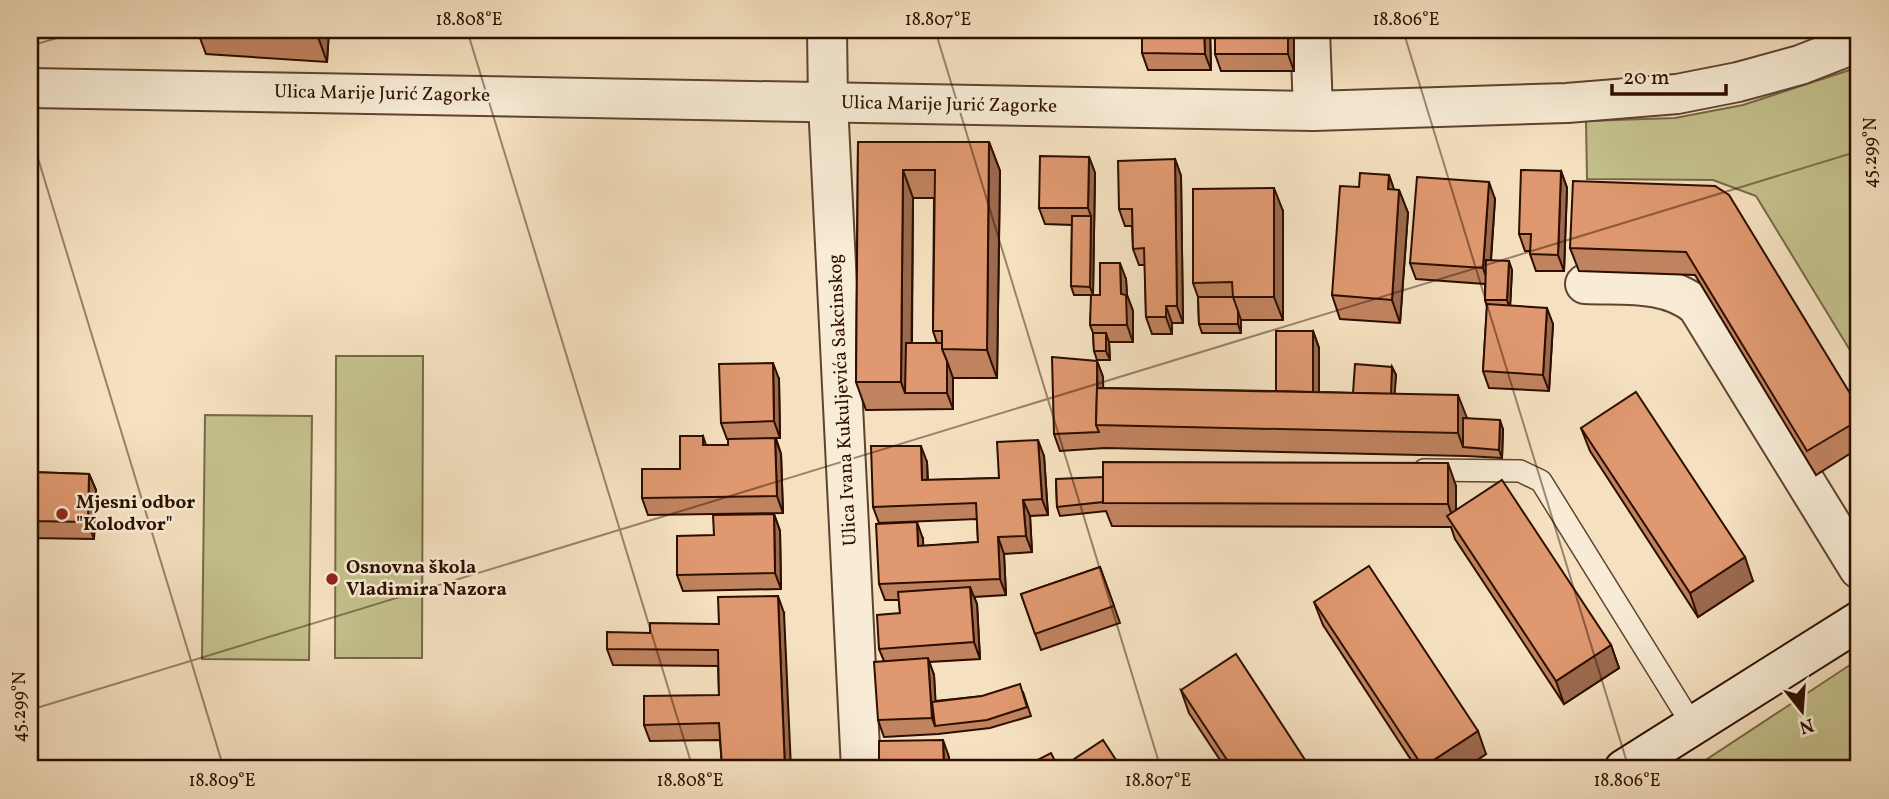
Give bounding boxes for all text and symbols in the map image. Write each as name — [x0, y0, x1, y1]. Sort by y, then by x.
text: 18.808°E — [435, 8, 503, 33]
text: 18.807°E — [905, 8, 971, 33]
text: 18.806°E — [1372, 8, 1440, 33]
scale bar — [1612, 52, 1726, 96]
text: 20 m — [1623, 64, 1669, 93]
street label: Ulica Marije Jurić Zagorke — [274, 79, 490, 109]
street label: Ulica Marije Jurić Zagorke — [841, 90, 1057, 120]
text: 45.299°N — [1859, 117, 1884, 189]
street label: Ulica Ivana Kukuljevića Sakcinskog — [822, 253, 864, 547]
place label: Mjesni odbor "Kolodvor" — [76, 490, 195, 538]
marker: Mjesni odbor "Kolodvor" — [54, 506, 70, 522]
place label: Osnovna škola Vladimira Nazora — [346, 555, 507, 603]
marker: Osnovna škola Vladimira Nazora — [324, 571, 340, 587]
text: 45.299°N — [8, 671, 33, 743]
north arrow — [1766, 676, 1836, 746]
text: N — [1796, 711, 1817, 740]
text: 18.809°E — [188, 769, 256, 794]
text: 18.808°E — [656, 769, 724, 794]
text: 18.807°E — [1125, 769, 1191, 794]
text: 18.806°E — [1593, 769, 1661, 794]

